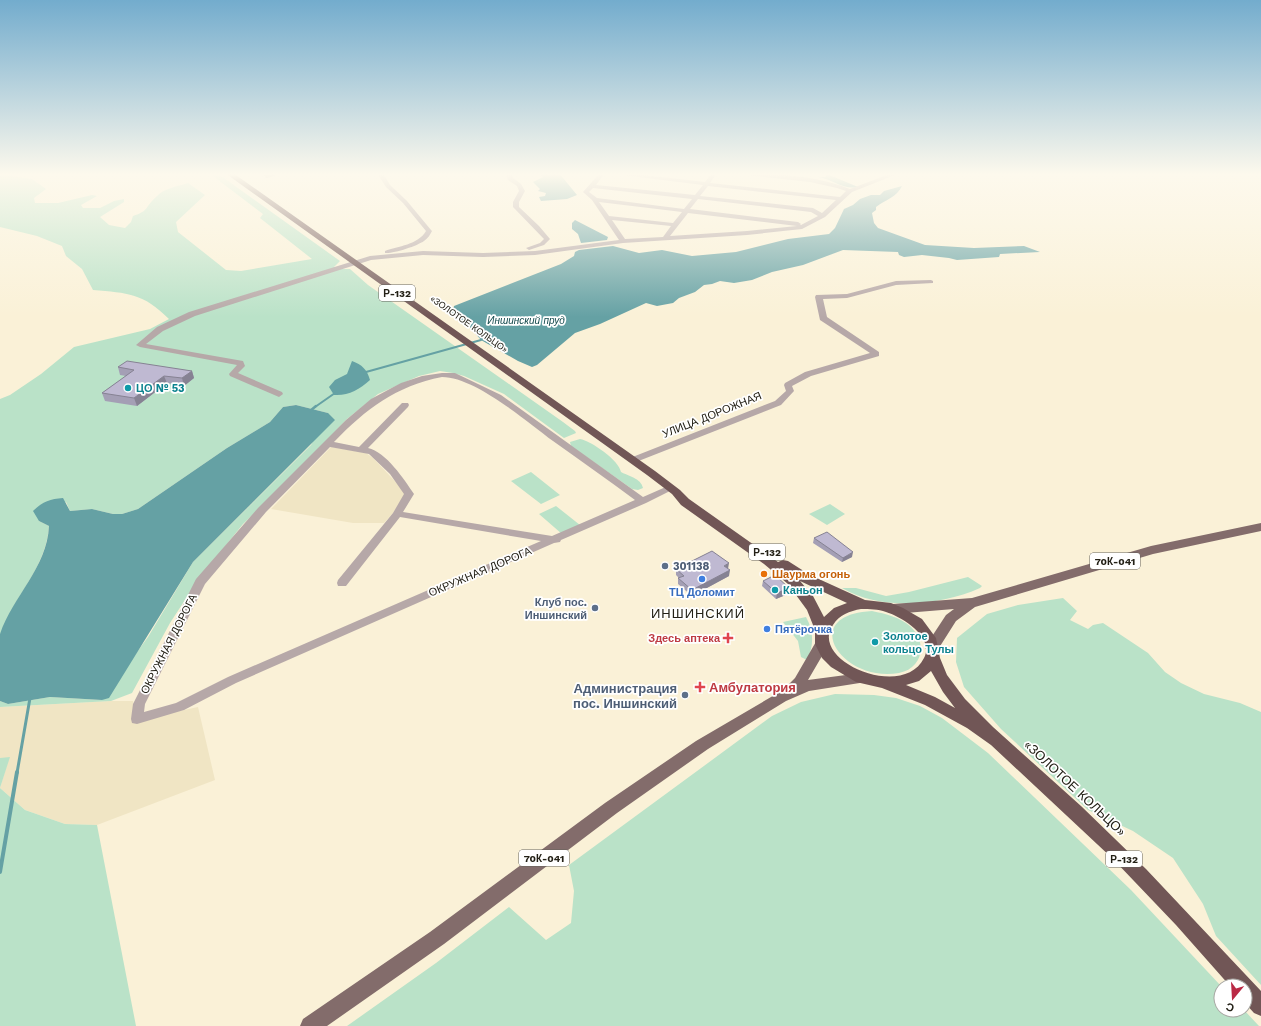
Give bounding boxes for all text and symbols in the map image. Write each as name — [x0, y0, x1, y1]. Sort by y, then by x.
road number: Р-132 — [379, 285, 415, 301]
street label: «ЗОЛОТОЕ КОЛЬЦО» — [428, 293, 510, 355]
water label: Иншинский пруд — [487, 315, 565, 326]
place label: ЦО № 53 — [136, 382, 185, 395]
marker: ЦО № 53 — [123, 383, 133, 393]
street label: УЛИЦА ДОРОЖНАЯ — [661, 389, 764, 441]
street label: ОКРУЖНАЯ ДОРОГА — [427, 544, 534, 600]
road number: Р-132 — [749, 544, 785, 560]
road number: 70К-041 — [1090, 553, 1140, 569]
place label: 301138 — [673, 560, 710, 573]
marker: 301138 — [660, 561, 670, 571]
place label: Шаурма огонь — [772, 568, 850, 581]
marker: Шаурма огонь — [759, 569, 769, 579]
marker: ТЦ Доломит — [697, 574, 707, 584]
place label: Каньон — [783, 584, 823, 597]
marker: Каньон — [770, 585, 780, 595]
place label: ТЦ Доломит — [669, 586, 736, 599]
street label: ОКРУЖНАЯ ДОРОГА — [138, 591, 200, 696]
place label: Клуб пос. Иншинский — [525, 596, 587, 622]
marker: Клуб пос. Иншинский — [590, 603, 600, 613]
district label: ИНШИНСКИЙ — [651, 606, 745, 621]
place label: Пятёрочка — [775, 623, 833, 636]
marker: Пятёрочка — [762, 624, 772, 634]
place label: Золотое кольцо Тулы — [883, 630, 954, 656]
place label: Здесь аптека — [648, 632, 721, 645]
marker: Здесь аптека — [723, 633, 733, 643]
marker: Золотое кольцо Тулы — [870, 637, 880, 647]
place label: Амбулатория — [709, 680, 796, 695]
place label: Администрация пос. Иншинский — [573, 681, 677, 711]
marker: Амбулатория — [694, 681, 706, 693]
marker: Администрация пос. Иншинский — [680, 690, 690, 700]
street label: «ЗОЛОТОЕ КОЛЬЦО» — [1021, 737, 1129, 839]
road number: 70К-041 — [519, 850, 569, 866]
road number: Р-132 — [1106, 851, 1142, 867]
north arrow — [1213, 978, 1253, 1018]
text: С — [1224, 1000, 1236, 1014]

